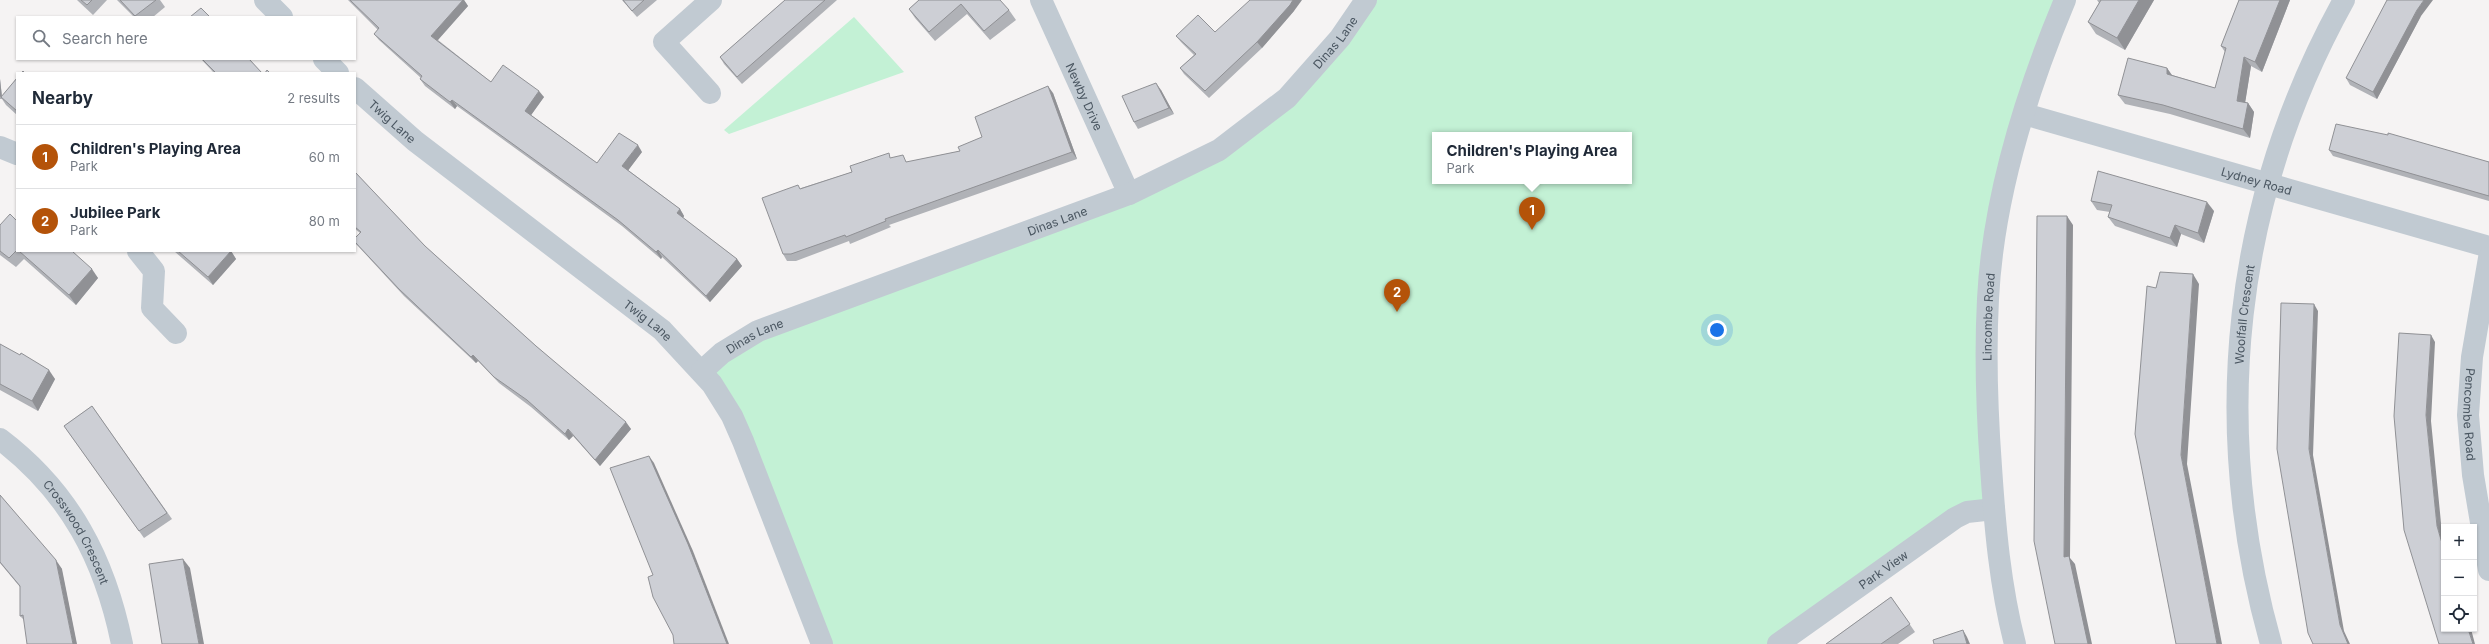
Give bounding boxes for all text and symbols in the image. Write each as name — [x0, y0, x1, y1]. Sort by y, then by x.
street label: Dinas Lane — [1309, 13, 1360, 71]
search box — [16, 16, 356, 60]
icon: search — [30, 27, 52, 49]
text: Search here — [62, 29, 148, 48]
street label: Newby Drive — [1063, 60, 1107, 133]
text: Nearby — [32, 88, 93, 108]
text: 2 results — [287, 90, 340, 106]
street label: Twig Lane — [366, 96, 419, 146]
popup — [1432, 132, 1632, 184]
text: Children's Playing Area — [70, 139, 241, 158]
text: Children's Playing Area — [1446, 141, 1618, 160]
text: 1 — [42, 149, 48, 165]
text: 60 m — [309, 149, 340, 165]
text: Park — [70, 158, 98, 174]
text: Park — [1446, 160, 1474, 176]
street label: Lydney Road — [2220, 163, 2294, 198]
pin: 1 — [1519, 197, 1545, 230]
text: Jubilee Park — [70, 203, 160, 222]
street label: Dinas Lane — [1025, 203, 1089, 238]
text: 2 — [41, 213, 49, 229]
text: 80 m — [309, 213, 340, 229]
text: Park — [70, 222, 98, 238]
street label: Woolfall Crescent — [2231, 263, 2257, 365]
street label: Lincombe Road — [1979, 272, 1997, 361]
pin: 2 — [1384, 279, 1410, 312]
street label: Twig Lane — [621, 296, 676, 344]
street label: Dinas Lane — [723, 315, 785, 356]
your location — [1707, 320, 1727, 340]
street label: Pencombe Road — [2460, 368, 2479, 461]
street label: Crosswood Crescent — [40, 476, 113, 586]
map controls — [2441, 524, 2477, 632]
button: + — [2441, 524, 2477, 560]
street label: Park View — [1856, 546, 1911, 592]
button: − — [2441, 560, 2477, 596]
button: locate — [2441, 596, 2477, 632]

